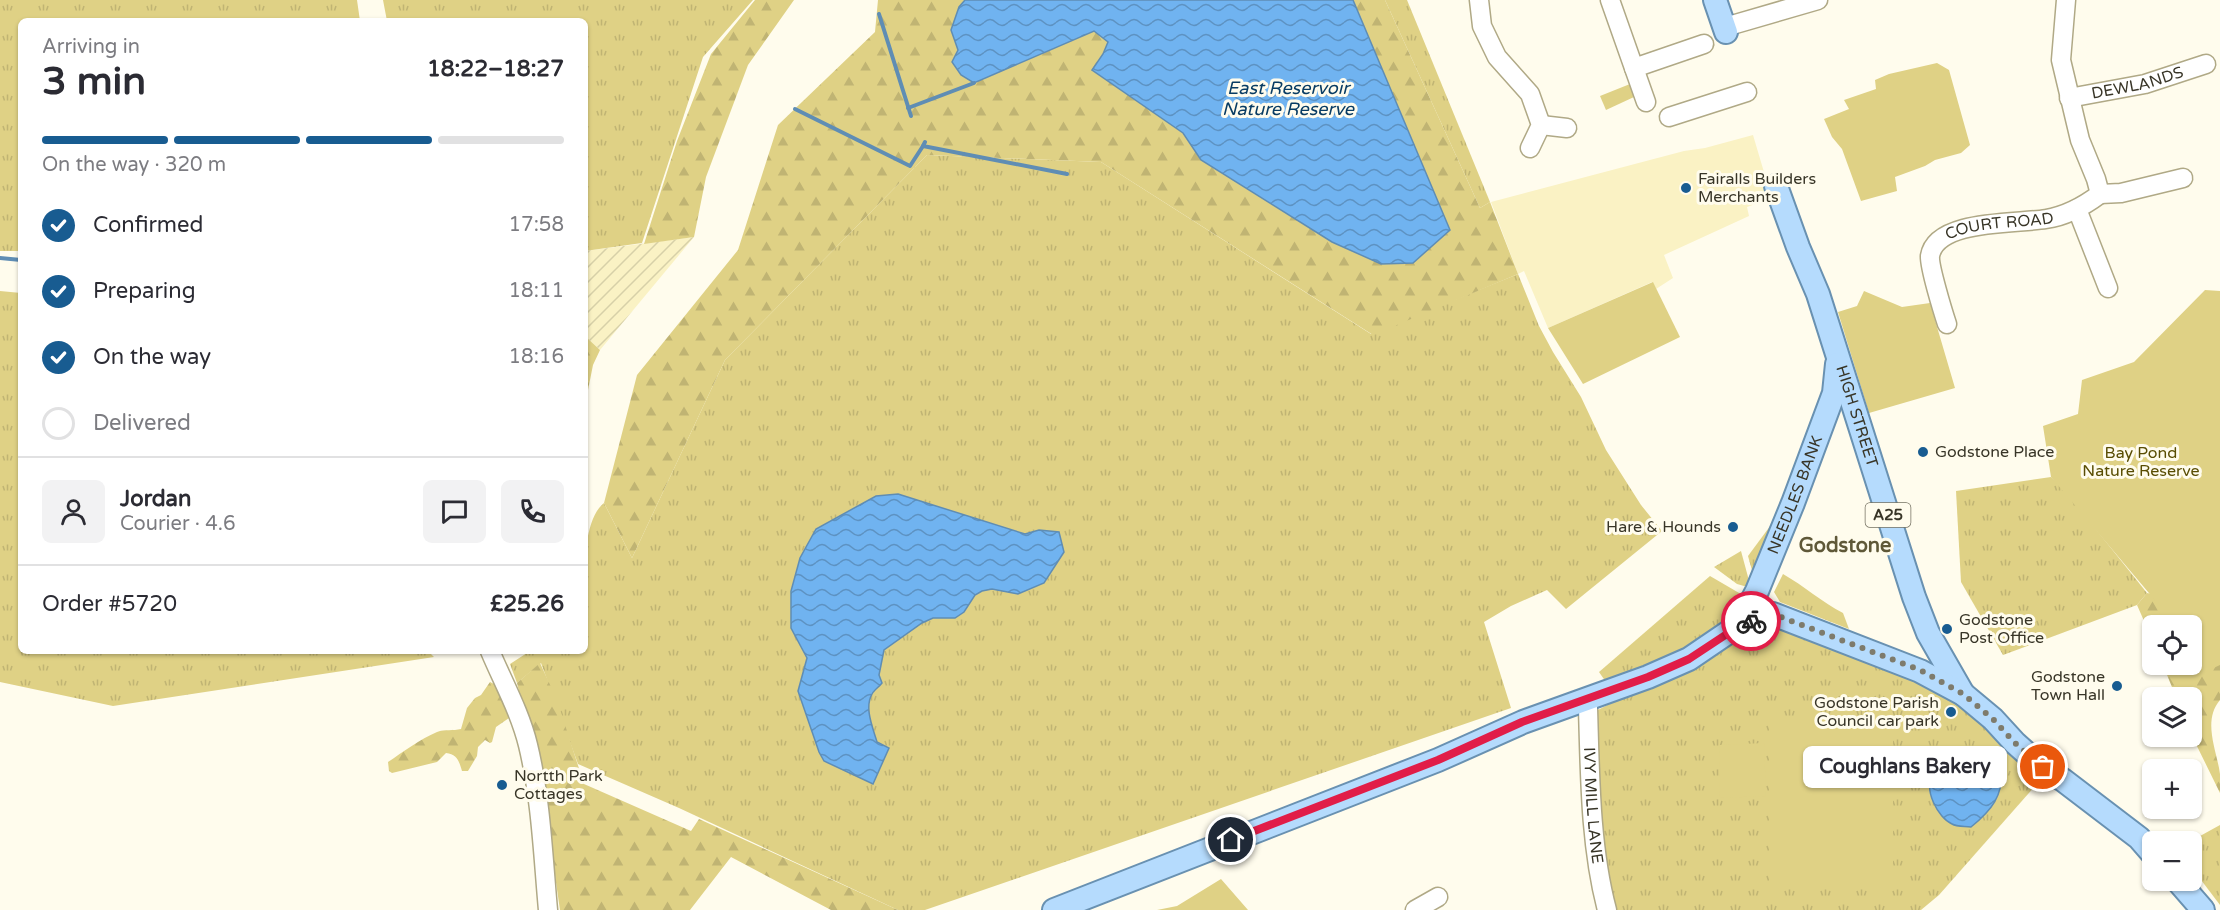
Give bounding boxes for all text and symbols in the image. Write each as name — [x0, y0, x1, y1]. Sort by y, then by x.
text: Arriving in — [42, 35, 140, 59]
text: 18:22–18:27 — [427, 56, 564, 82]
text: 3 min — [42, 58, 146, 105]
street label: DEWLANDS — [2090, 62, 2186, 104]
water label: East Reservoir Nature Reserve — [1222, 77, 1355, 120]
text: On the way · 320 m — [42, 153, 226, 177]
place label: Fairalls Builders Merchants — [1698, 169, 1816, 207]
marker: Fairalls Builders Merchants — [1679, 181, 1693, 195]
street label: COURT ROAD — [1942, 208, 2055, 244]
icon: check — [42, 209, 75, 242]
text: Confirmed — [93, 212, 203, 238]
text: 17:58 — [509, 213, 564, 237]
icon: check — [42, 275, 75, 308]
text: Preparing — [93, 278, 196, 304]
text: 18:11 — [509, 279, 564, 303]
icon: check — [42, 341, 75, 374]
text: On the way — [93, 344, 211, 370]
text: 18:16 — [509, 345, 564, 369]
street label: HIGH STREET — [1831, 363, 1882, 470]
text: Delivered — [93, 410, 191, 436]
street label: NEEDLES BANK — [1763, 433, 1827, 557]
place label: Godstone Place — [1935, 442, 2054, 462]
park label: Bay Pond Nature Reserve — [2082, 443, 2200, 481]
marker: Godstone Place — [1916, 445, 1930, 459]
button: person — [42, 480, 105, 543]
button: chat — [423, 480, 486, 543]
button: phone — [501, 480, 564, 543]
text: Jordan — [120, 486, 191, 512]
road number: A25 — [1866, 503, 1910, 527]
text: Courier · 4.6 — [120, 512, 235, 536]
place label: Hare & Hounds — [1606, 517, 1721, 537]
marker: Hare & Hounds — [1726, 520, 1740, 534]
district label: Godstone — [1799, 534, 1891, 558]
text: Order #5720 — [42, 591, 177, 617]
text: £25.26 — [490, 591, 564, 617]
courier — [1721, 591, 1781, 651]
icon: bike — [1735, 605, 1768, 638]
place label: Godstone Post Office — [1959, 610, 2044, 648]
map controls — [2142, 615, 2202, 891]
button: locate — [2142, 615, 2202, 675]
marker: Godstone Post Office — [1940, 622, 1954, 636]
place label: Godstone Town Hall — [2031, 667, 2105, 705]
marker: Godstone Town Hall — [2110, 679, 2124, 693]
button: layers — [2142, 687, 2202, 747]
place label: Godstone Parish Council car park — [1814, 693, 1939, 731]
marker: Godstone Parish Council car park — [1944, 705, 1958, 719]
pin — [2017, 741, 2068, 792]
callout: Coughlans Bakery — [1803, 746, 2007, 788]
street label: IVY MILL LANE — [1579, 747, 1607, 865]
icon: bag — [2026, 750, 2059, 783]
text: Coughlans Bakery — [1819, 755, 1991, 779]
button: + — [2142, 759, 2202, 819]
place label: Nortth Park Cottages — [514, 766, 603, 804]
marker: Nortth Park Cottages — [495, 778, 509, 792]
pin — [1205, 814, 1256, 865]
icon: home — [1214, 823, 1247, 856]
button: − — [2142, 831, 2202, 891]

